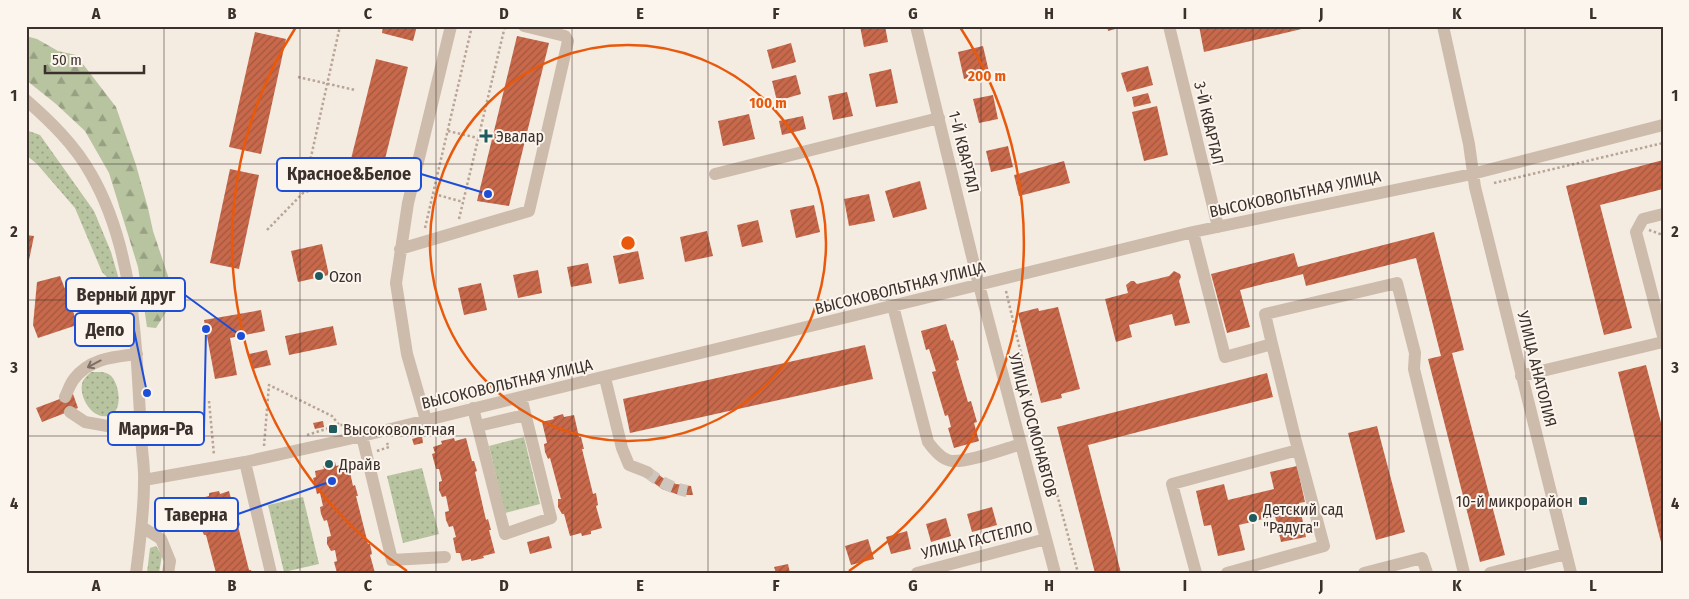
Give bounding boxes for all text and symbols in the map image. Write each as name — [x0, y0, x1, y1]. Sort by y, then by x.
text: A — [91, 4, 101, 23]
text: B — [228, 4, 237, 23]
text: C — [364, 4, 373, 23]
text: D — [499, 4, 509, 23]
text: E — [636, 4, 644, 23]
text: F — [772, 4, 780, 23]
text: G — [908, 4, 918, 23]
text: H — [1044, 4, 1054, 23]
text: I — [1183, 4, 1187, 23]
text: J — [1318, 4, 1323, 23]
text: K — [1452, 4, 1462, 23]
text: L — [1589, 4, 1597, 23]
scale bar — [45, 42, 144, 74]
text: 50 m — [52, 51, 82, 69]
text: 200 m — [967, 67, 1006, 85]
street label: 3-Й КВАРТАЛ — [1190, 80, 1228, 166]
text: 1 — [11, 86, 17, 105]
text: 1 — [1672, 86, 1678, 105]
text: 100 m — [749, 94, 787, 112]
street label: 1-Й КВАРТАЛ — [945, 109, 983, 195]
place label: Эвалар — [496, 127, 544, 146]
marker: Эвалар — [480, 130, 492, 142]
callout: Красное&Белое — [277, 158, 421, 191]
text: Красное&Белое — [287, 163, 411, 185]
street label: ВЫСОКОВОЛЬТНАЯ УЛИЦА — [1208, 166, 1383, 221]
text: 2 — [9, 222, 18, 241]
text: 2 — [1670, 222, 1679, 241]
centre of rings — [619, 234, 637, 252]
street label: ВЫСОКОВОЛЬТНАЯ УЛИЦА — [813, 257, 988, 318]
place label: Ozon — [329, 267, 362, 286]
marker: Ozon — [313, 270, 325, 282]
callout: Верный друг — [66, 278, 185, 311]
text: Верный друг — [77, 284, 176, 306]
street label: УЛИЦА АНАТОЛИЯ — [1513, 308, 1561, 429]
callout: Депо — [75, 313, 134, 346]
text: Депо — [85, 319, 125, 341]
street label: УЛИЦА КОСМОНАВТОВ — [1004, 350, 1061, 499]
street label: ВЫСОКОВОЛЬТНАЯ УЛИЦА — [420, 355, 595, 413]
text: 3 — [9, 358, 18, 377]
text: 3 — [1670, 358, 1679, 377]
one-way arrow — [86, 359, 101, 369]
callout: Мария-Ра — [108, 412, 204, 445]
text: Мария-Ра — [118, 418, 194, 440]
place label: Высоковольтная — [343, 420, 455, 439]
marker: Высоковольтная — [327, 423, 339, 435]
place label: Драйв — [338, 455, 381, 474]
marker: Драйв — [323, 458, 335, 470]
place label: 10-й микрорайон — [1456, 492, 1573, 511]
text: 4 — [10, 494, 18, 513]
text: 4 — [1671, 494, 1679, 513]
marker: 10-й микрорайон — [1577, 495, 1589, 507]
callout: Таверна — [155, 498, 238, 531]
place label: Детский сад "Радуга" — [1262, 500, 1343, 537]
text: Таверна — [164, 504, 228, 526]
marker: Детский сад "Радуга" — [1247, 512, 1259, 524]
street label: УЛИЦА ГАСТЕЛЛО — [918, 517, 1035, 563]
text: A — [91, 576, 101, 595]
text: B — [228, 576, 237, 595]
text: C — [364, 576, 373, 595]
text: D — [499, 576, 509, 595]
text: E — [636, 576, 644, 595]
text: F — [772, 576, 780, 595]
text: G — [908, 576, 918, 595]
text: H — [1044, 576, 1054, 595]
text: I — [1183, 576, 1187, 595]
text: J — [1318, 576, 1323, 595]
text: K — [1452, 576, 1462, 595]
text: L — [1589, 576, 1597, 595]

